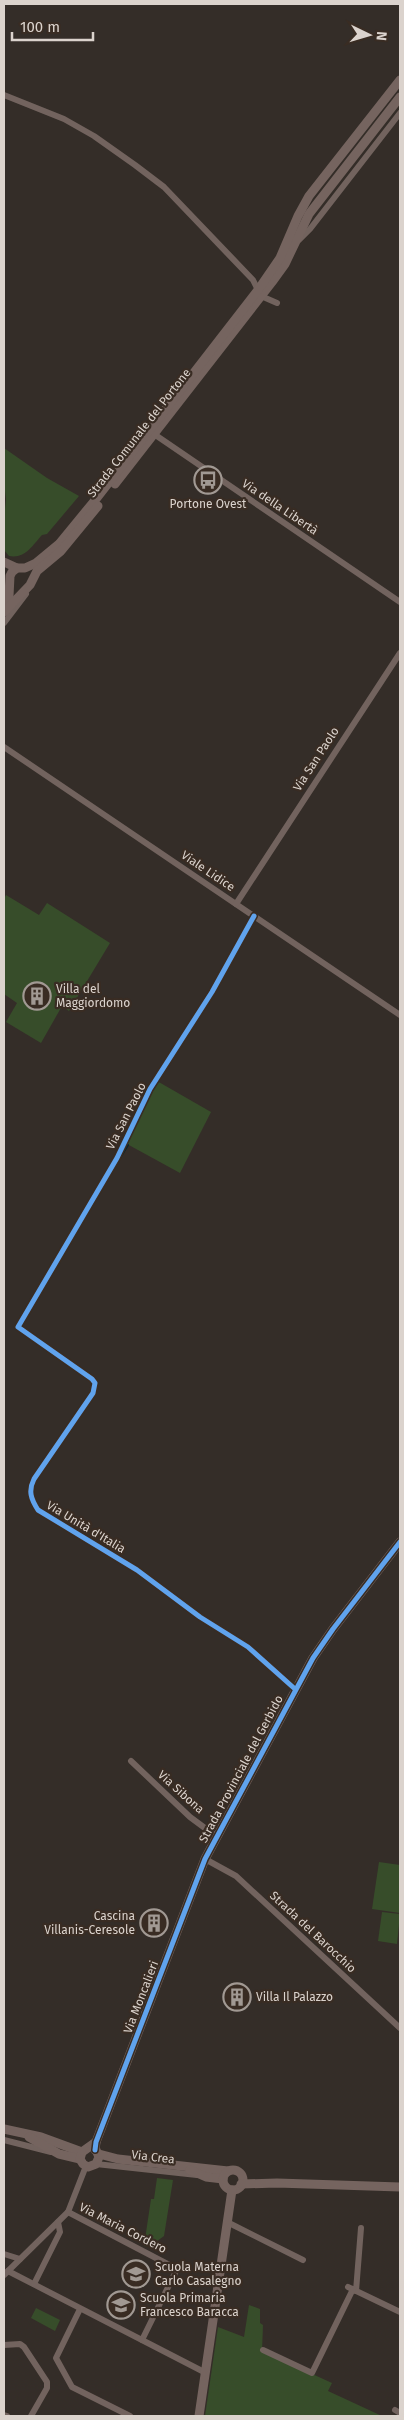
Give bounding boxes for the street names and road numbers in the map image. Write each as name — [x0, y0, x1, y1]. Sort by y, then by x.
street label: Strada Comunale del Portone — [84, 366, 194, 500]
street label: Via della Libertà — [239, 476, 321, 538]
street label: Via San Paolo — [290, 724, 342, 794]
street label: Viale Lidice — [179, 848, 237, 894]
street label: Via San Paolo — [103, 1080, 149, 1152]
street label: Via Unità d'Italia — [44, 1498, 128, 1556]
street label: Strada Provinciale del Gerbido — [196, 1693, 286, 1845]
street label: Via Sibona — [155, 1768, 207, 1816]
street label: Strada del Barocchio — [267, 1888, 359, 1976]
street label: Via Moncalieri — [121, 1959, 161, 2035]
street label: Via Crea — [131, 2147, 175, 2167]
street label: Via Maria Cordero — [77, 2200, 169, 2256]

